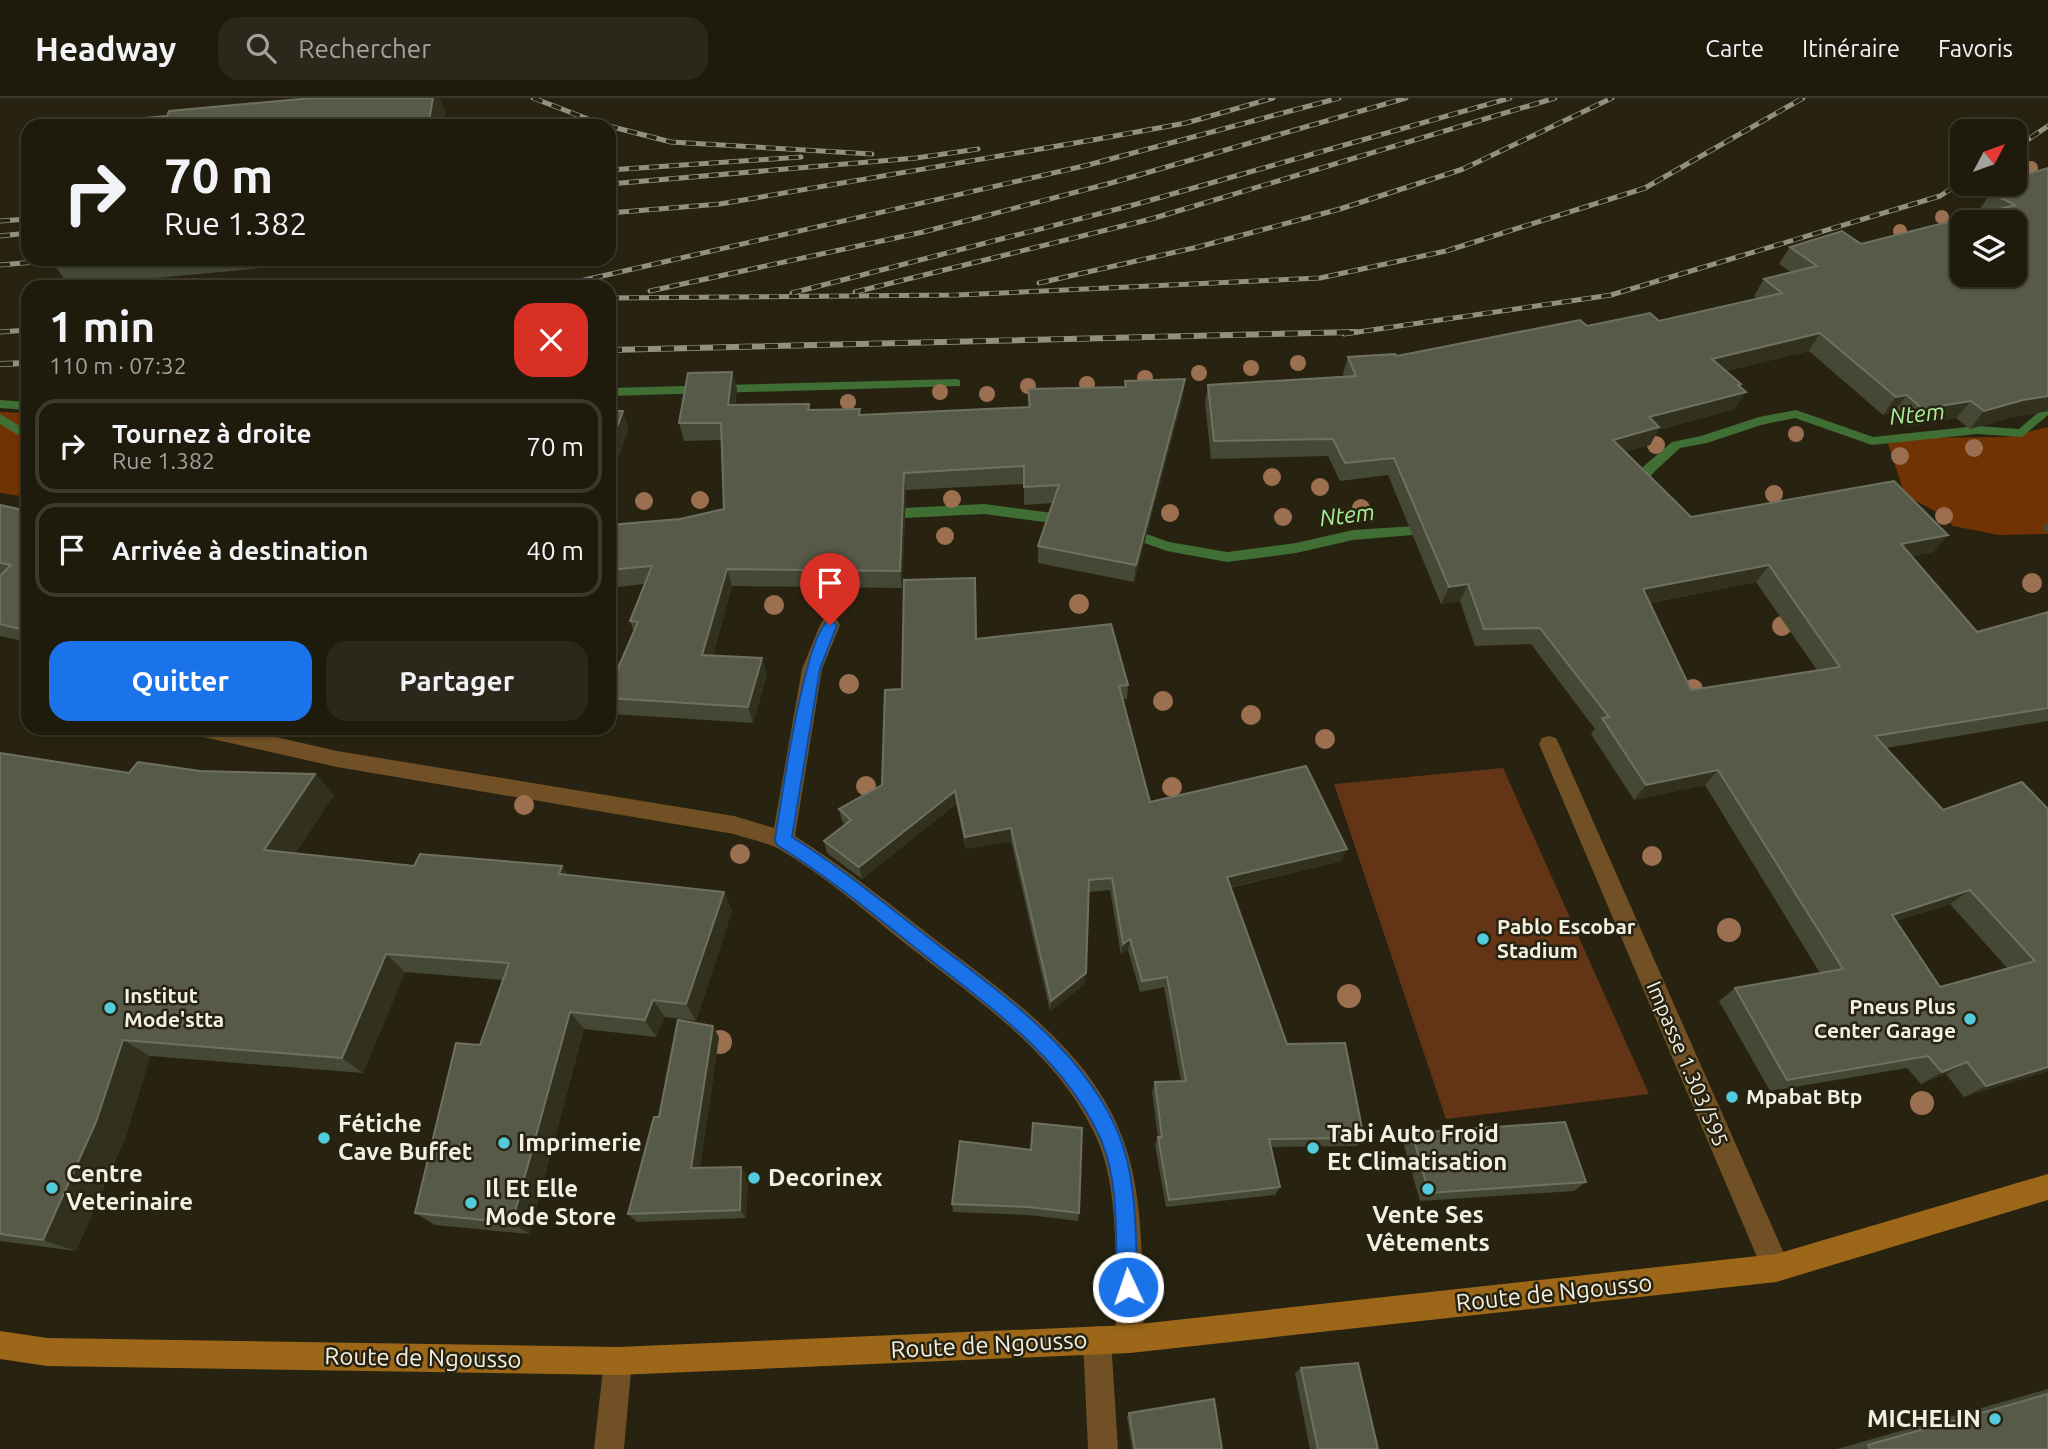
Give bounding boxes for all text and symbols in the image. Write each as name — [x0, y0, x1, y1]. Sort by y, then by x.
search box — [218, 17, 708, 80]
icon: search — [242, 29, 280, 67]
text: Headway — [35, 30, 176, 67]
text: Rechercher — [298, 34, 431, 63]
text: Carte — [1705, 35, 1764, 62]
text: Itinéraire — [1802, 35, 1900, 62]
text: Favoris — [1938, 35, 2013, 62]
north arrow — [1950, 119, 2026, 196]
map controls — [1950, 119, 2027, 287]
icon: right — [49, 147, 140, 238]
text: 70 m — [164, 147, 273, 202]
text: Rue 1.382 — [164, 205, 307, 241]
button: layers — [1950, 210, 2027, 287]
text: 1 min — [49, 303, 155, 350]
button: close — [514, 303, 588, 377]
text: 110 m · 07:32 — [49, 353, 187, 378]
water label: Ntem — [1888, 398, 1946, 429]
text: Tournez à droite — [112, 419, 311, 448]
icon: right — [53, 427, 91, 465]
text: 70 m — [526, 432, 584, 461]
text: Rue 1.382 — [112, 448, 215, 473]
water label: Ntem — [1318, 499, 1376, 530]
icon: arrive — [53, 531, 91, 569]
text: Arrivée à destination — [112, 536, 368, 565]
text: 40 m — [526, 536, 584, 565]
pin — [800, 553, 860, 625]
icon: arrive — [811, 564, 849, 602]
button: Quitter — [49, 641, 312, 721]
button: Partager — [326, 641, 588, 721]
place label: Pablo Escobar Stadium — [1497, 914, 1636, 962]
marker: Pablo Escobar Stadium — [1475, 931, 1491, 947]
street label: Impasse 1.303/595 — [1642, 977, 1734, 1150]
place label: Institut Mode'stta — [124, 983, 224, 1031]
place label: Pneus Plus Center Garage — [1814, 994, 1956, 1042]
marker: Institut Mode'stta — [102, 1000, 118, 1016]
marker: Pneus Plus Center Garage — [1962, 1011, 1978, 1027]
place label: Mpabat Btp — [1746, 1084, 1862, 1108]
marker: Mpabat Btp — [1724, 1089, 1740, 1105]
place label: Fétiche Cave Buffet — [338, 1110, 472, 1165]
place label: Tabi Auto Froid Et Climatisation — [1327, 1120, 1507, 1175]
place label: Imprimerie — [518, 1129, 642, 1156]
marker: Fétiche Cave Buffet — [316, 1130, 332, 1146]
marker: Imprimerie — [496, 1135, 512, 1151]
marker: Tabi Auto Froid Et Climatisation — [1305, 1140, 1321, 1156]
place label: Centre Veterinaire — [66, 1160, 193, 1215]
place label: Decorinex — [768, 1164, 883, 1191]
marker: Decorinex — [746, 1170, 762, 1186]
place label: Il Et Elle Mode Store — [485, 1175, 616, 1230]
marker: Centre Veterinaire — [44, 1180, 60, 1196]
marker: Vente Ses Vêtements — [1420, 1181, 1436, 1197]
marker: Il Et Elle Mode Store — [463, 1195, 479, 1211]
place label: Vente Ses Vêtements — [1366, 1201, 1490, 1256]
position arrow — [1091, 1250, 1165, 1324]
street label: Route de Ngousso — [1455, 1269, 1653, 1316]
street label: Route de Ngousso — [890, 1326, 1088, 1363]
street label: Route de Ngousso — [324, 1342, 522, 1373]
place label: MICHELIN — [1867, 1405, 1981, 1432]
marker: MICHELIN — [1987, 1411, 2003, 1427]

